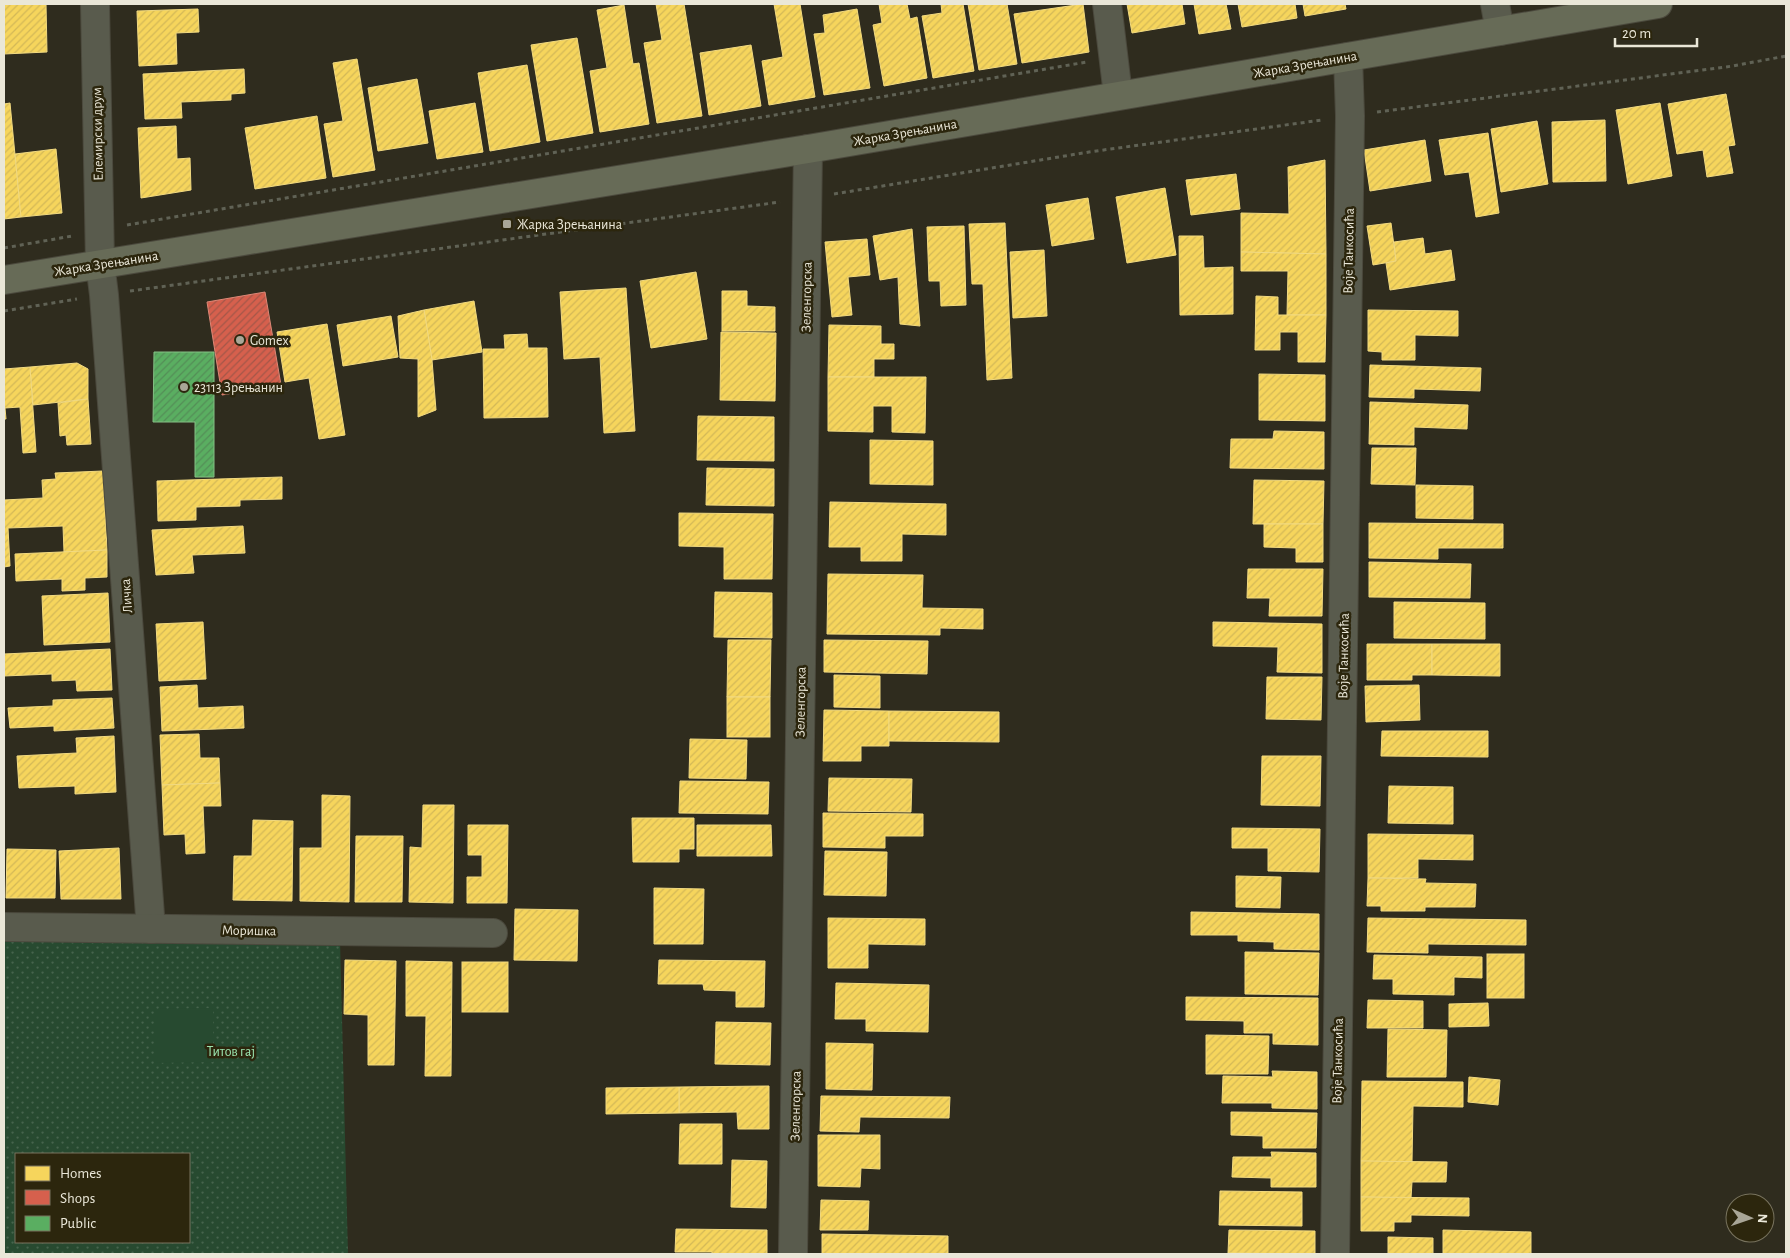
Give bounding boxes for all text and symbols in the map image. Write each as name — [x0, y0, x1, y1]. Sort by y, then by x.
scale bar — [1615, 15, 1698, 47]
text: 20 m — [1622, 26, 1651, 41]
street label: Жарка Зрењанина — [1252, 49, 1359, 81]
street label: Елемирски друм — [90, 87, 106, 181]
street label: Жарка Зрењанина — [852, 117, 959, 149]
street label: Воје Танкосића — [1341, 207, 1357, 294]
marker: Жарка Зрењанина — [501, 218, 513, 230]
place label: Жарка Зрењанина — [517, 218, 623, 232]
street label: Жарка Зрењанина — [53, 249, 160, 279]
street label: Зеленгорска — [799, 261, 815, 332]
marker: Gomex — [234, 334, 246, 346]
place label: Gomex — [250, 334, 289, 348]
marker: 23113 Зрењанин — [178, 381, 190, 393]
place label: 23113 Зрењанин — [194, 381, 283, 395]
street label: Личка — [119, 578, 135, 614]
street label: Воје Танкосића — [1336, 612, 1352, 699]
street label: Зеленгорска — [793, 666, 809, 737]
street label: Моришка — [222, 924, 277, 938]
street label: Воје Танкосића — [1330, 1017, 1346, 1104]
park label: Титов гај — [207, 1045, 255, 1059]
street label: Зеленгорска — [788, 1070, 804, 1141]
legend — [15, 1153, 190, 1243]
text: Homes — [60, 1166, 102, 1181]
text: Shops — [60, 1191, 95, 1206]
north arrow — [1725, 1193, 1775, 1243]
text: N — [1755, 1213, 1769, 1224]
text: Public — [60, 1216, 96, 1231]

